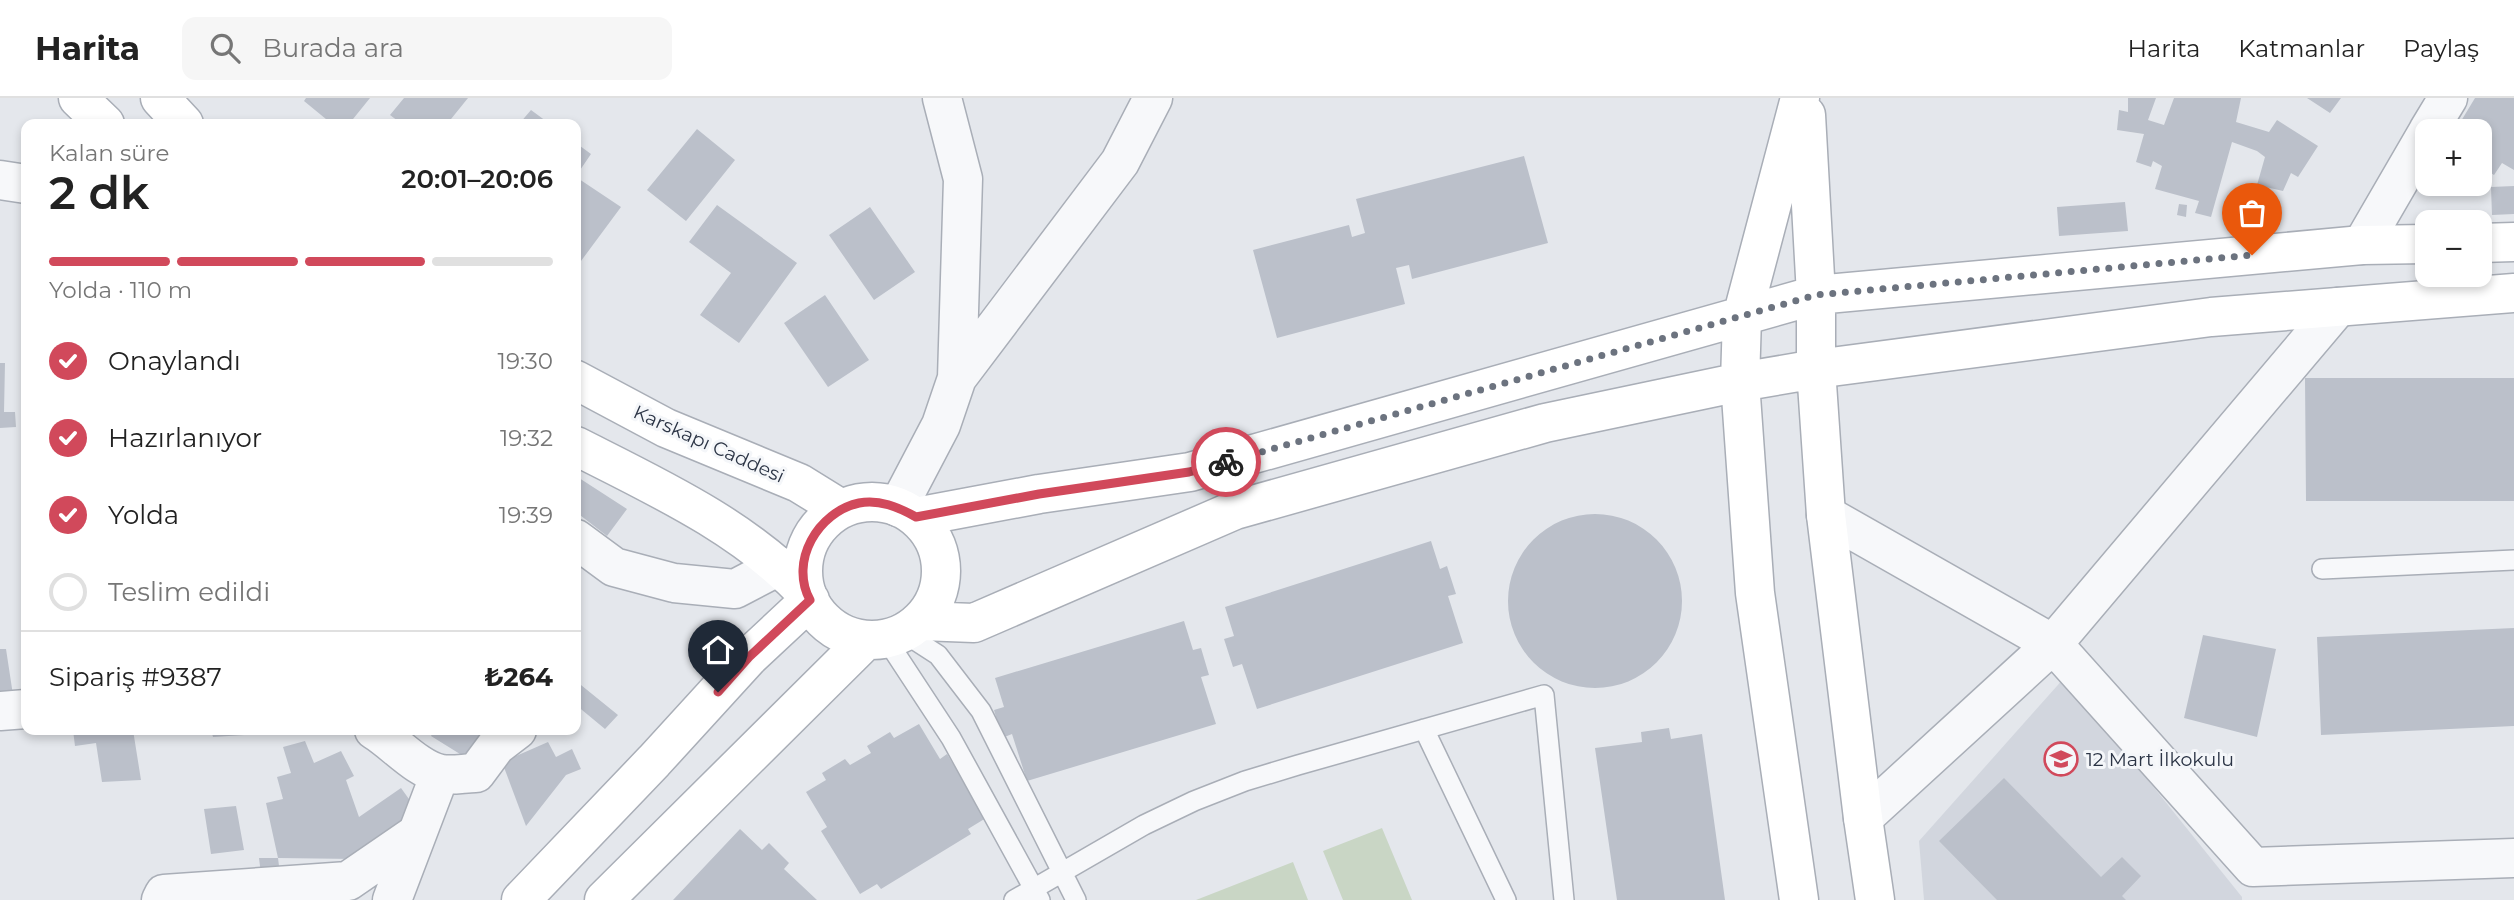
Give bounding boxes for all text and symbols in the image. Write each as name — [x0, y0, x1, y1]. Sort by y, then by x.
search box — [182, 17, 672, 80]
text: Harita — [35, 28, 140, 68]
icon: search — [206, 29, 244, 67]
text: Burada ara — [262, 32, 404, 64]
text: Harita — [2128, 34, 2200, 63]
text: Katmanlar — [2238, 34, 2365, 63]
text: Paylaş — [2403, 34, 2479, 63]
map controls — [2415, 119, 2492, 287]
button: + — [2415, 119, 2492, 196]
text: Kalan süre — [49, 139, 169, 167]
text: 20:01–20:06 — [401, 163, 553, 195]
text: 2 dk — [49, 164, 149, 221]
pin — [2222, 183, 2282, 255]
icon: bag — [2233, 194, 2271, 232]
button: − — [2415, 210, 2492, 287]
text: Yolda · 110 m — [49, 276, 192, 304]
icon: check — [49, 342, 87, 380]
text: Onaylandı — [108, 345, 241, 377]
text: 19:30 — [498, 347, 553, 375]
street label: Karskapı Caddesi — [630, 400, 788, 488]
icon: check — [49, 419, 87, 457]
text: Hazırlanıyor — [108, 422, 262, 454]
text: 19:32 — [500, 424, 553, 452]
courier — [1191, 427, 1261, 497]
icon: bike — [1207, 443, 1245, 481]
icon: check — [49, 496, 87, 534]
text: Yolda — [108, 499, 179, 531]
text: 19:39 — [499, 501, 553, 529]
text: Teslim edildi — [108, 576, 270, 608]
pin — [688, 620, 748, 692]
icon: home — [699, 631, 737, 669]
text: Sipariş #9387 — [49, 661, 222, 693]
text: ₺264 — [484, 661, 553, 693]
school or university icon: 12 Mart İlkokulu — [2042, 740, 2080, 778]
place label: 12 Mart İlkokulu — [2086, 748, 2234, 771]

